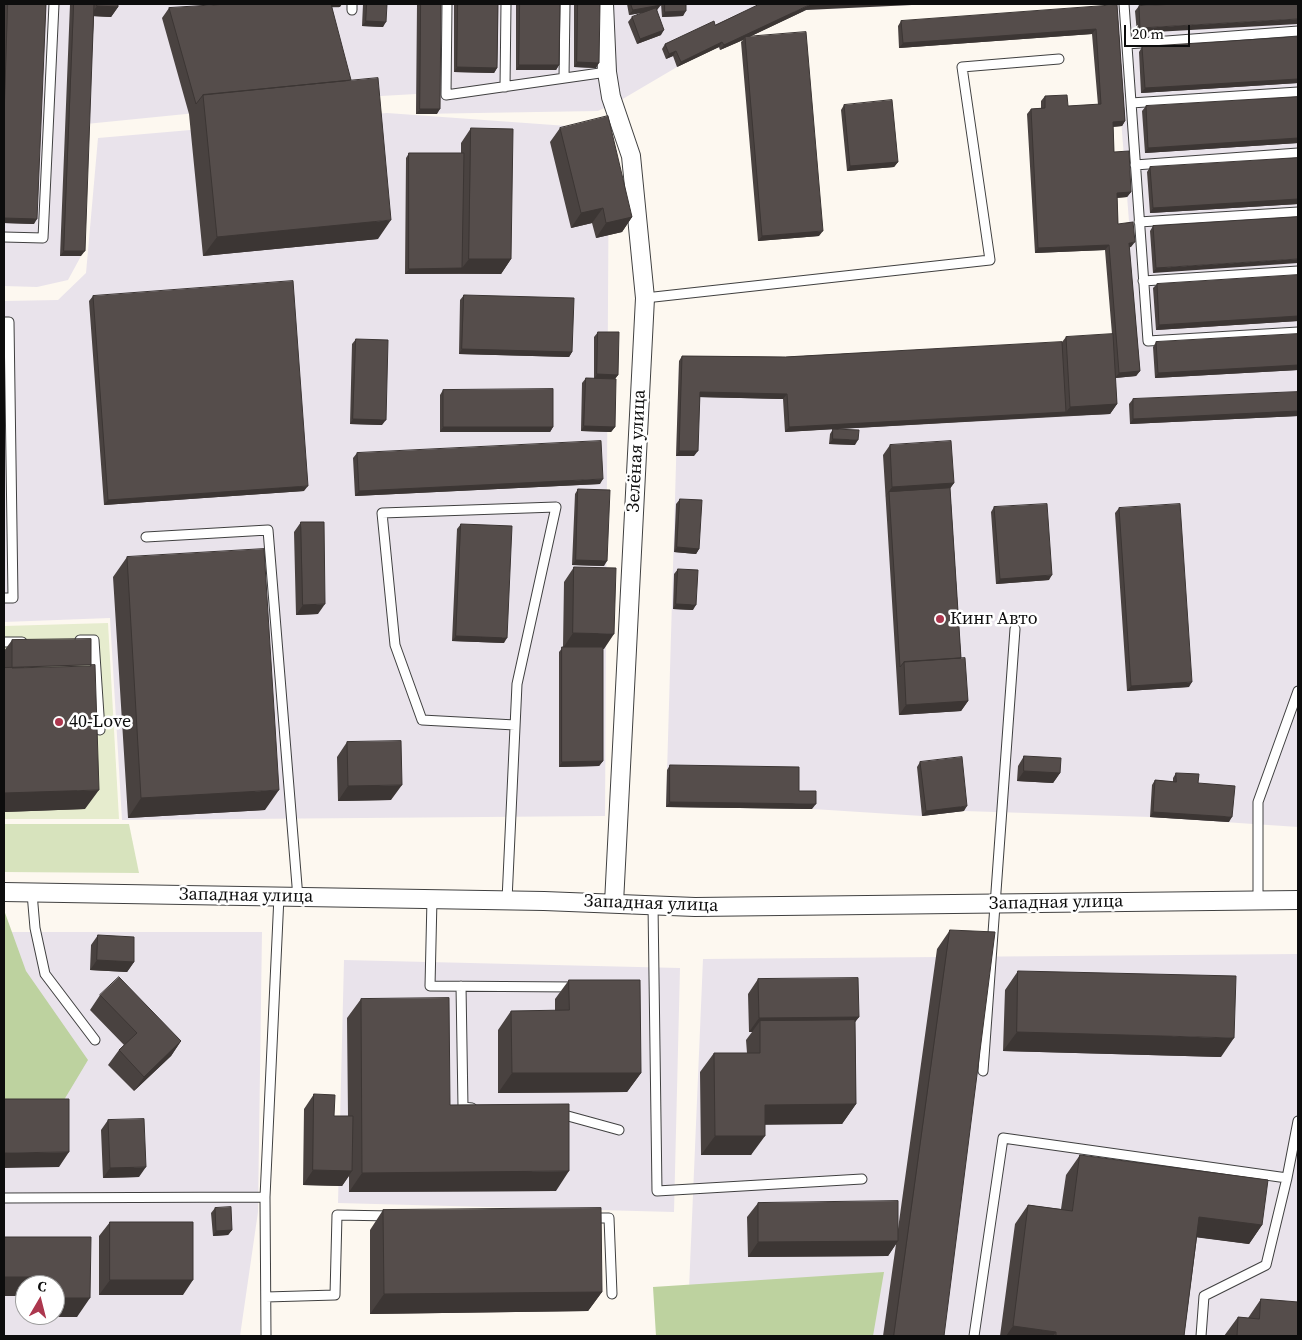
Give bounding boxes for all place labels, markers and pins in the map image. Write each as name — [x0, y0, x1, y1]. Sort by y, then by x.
place label: Кинг Авто — [950, 608, 1038, 630]
marker: Кинг Авто — [934, 613, 946, 625]
place label: 40-Love — [69, 711, 131, 733]
marker: 40-Love — [53, 716, 65, 728]

